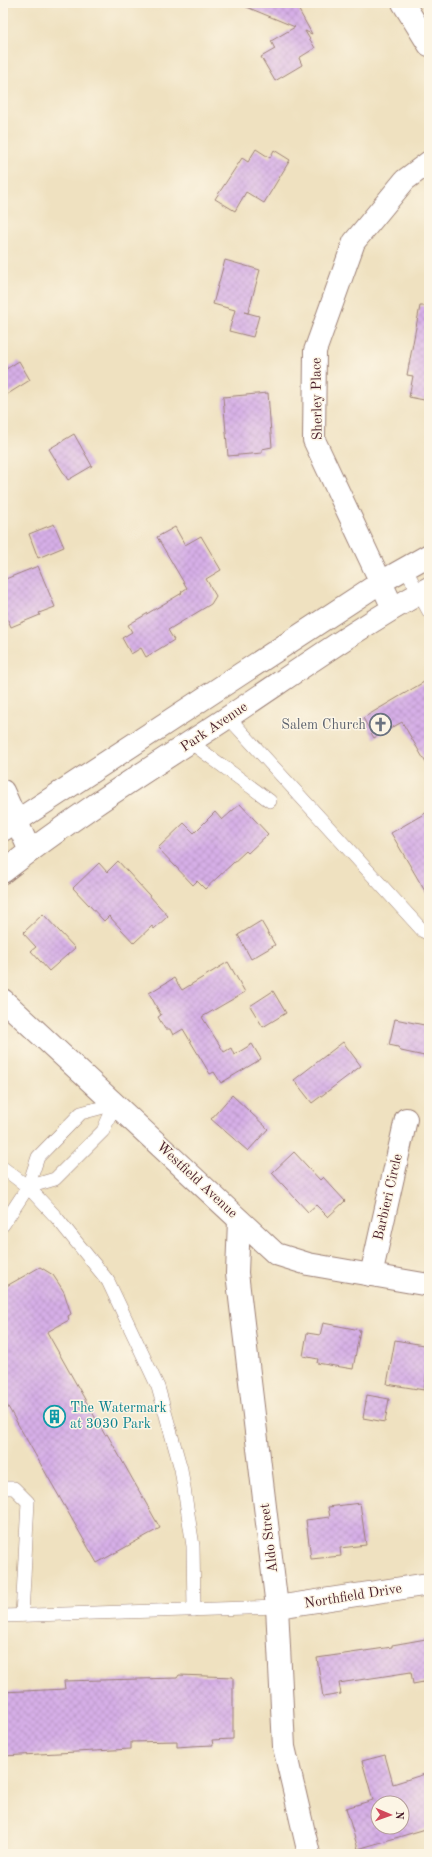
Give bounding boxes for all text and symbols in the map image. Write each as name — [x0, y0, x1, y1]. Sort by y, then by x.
street label: Sherley Place — [309, 357, 325, 441]
street label: Park Avenue — [178, 700, 250, 754]
church icon: Salem Church — [368, 712, 394, 738]
place label: Salem Church — [281, 718, 366, 732]
street label: Westfield Avenue — [154, 1139, 240, 1221]
street label: Barbieri Circle — [371, 1152, 405, 1242]
place label: The Watermark at 3030 Park — [70, 1401, 167, 1431]
building icon: The Watermark at 3030 Park — [41, 1403, 67, 1429]
street label: Aldo Street — [258, 1502, 280, 1573]
street label: Northfield Drive — [303, 1581, 403, 1611]
north arrow — [370, 1795, 410, 1835]
text: N — [393, 1811, 404, 1820]

